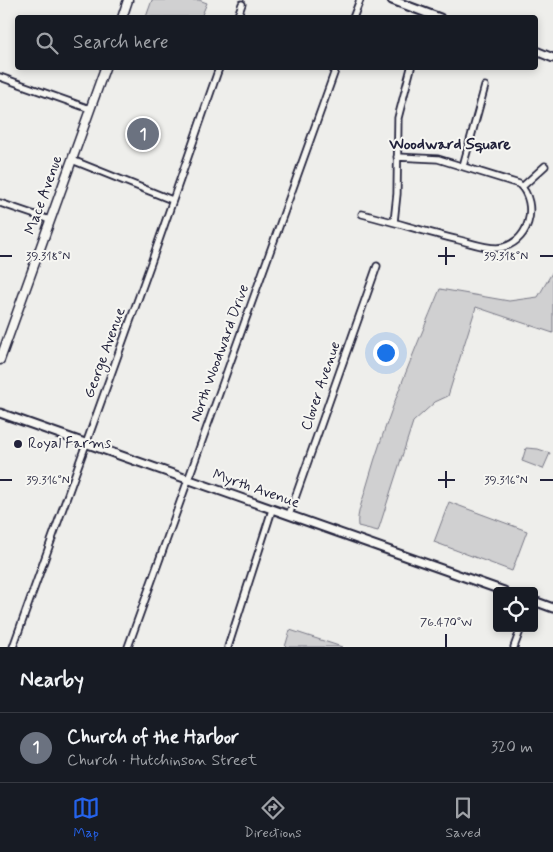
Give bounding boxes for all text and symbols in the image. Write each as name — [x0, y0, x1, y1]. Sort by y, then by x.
search box — [15, 15, 538, 70]
icon: search — [33, 29, 61, 57]
text: Search here — [73, 30, 169, 55]
pin: 1 — [127, 115, 159, 153]
district label: Woodward Square — [388, 134, 511, 155]
street label: Mace Avenue — [20, 153, 68, 237]
text: 39.318°N — [26, 249, 70, 265]
text: 39.318°N — [484, 249, 528, 265]
street label: North Woodward Drive — [186, 281, 254, 424]
street label: George Avenue — [79, 305, 132, 401]
street label: Clover Avenue — [296, 339, 346, 433]
your location — [373, 340, 399, 366]
place label: Royal Farms — [28, 434, 112, 454]
marker: Royal Farms — [12, 438, 24, 450]
street label: Myrth Avenue — [210, 465, 302, 513]
text: 39.316°N — [26, 473, 70, 489]
text: 39.316°N — [484, 473, 528, 489]
map controls — [493, 587, 538, 632]
button: locate — [493, 587, 538, 632]
text: 76.470°W — [420, 615, 472, 631]
text: Nearby — [20, 666, 84, 694]
text: Church of the Harbor — [67, 725, 239, 750]
text: 1 — [32, 737, 40, 758]
text: 320 m — [491, 737, 533, 758]
text: Church · Hutchinson Street — [67, 750, 257, 771]
tab: Map — [72, 794, 100, 842]
tab: Directions — [244, 794, 302, 842]
tab: Saved — [446, 794, 481, 842]

